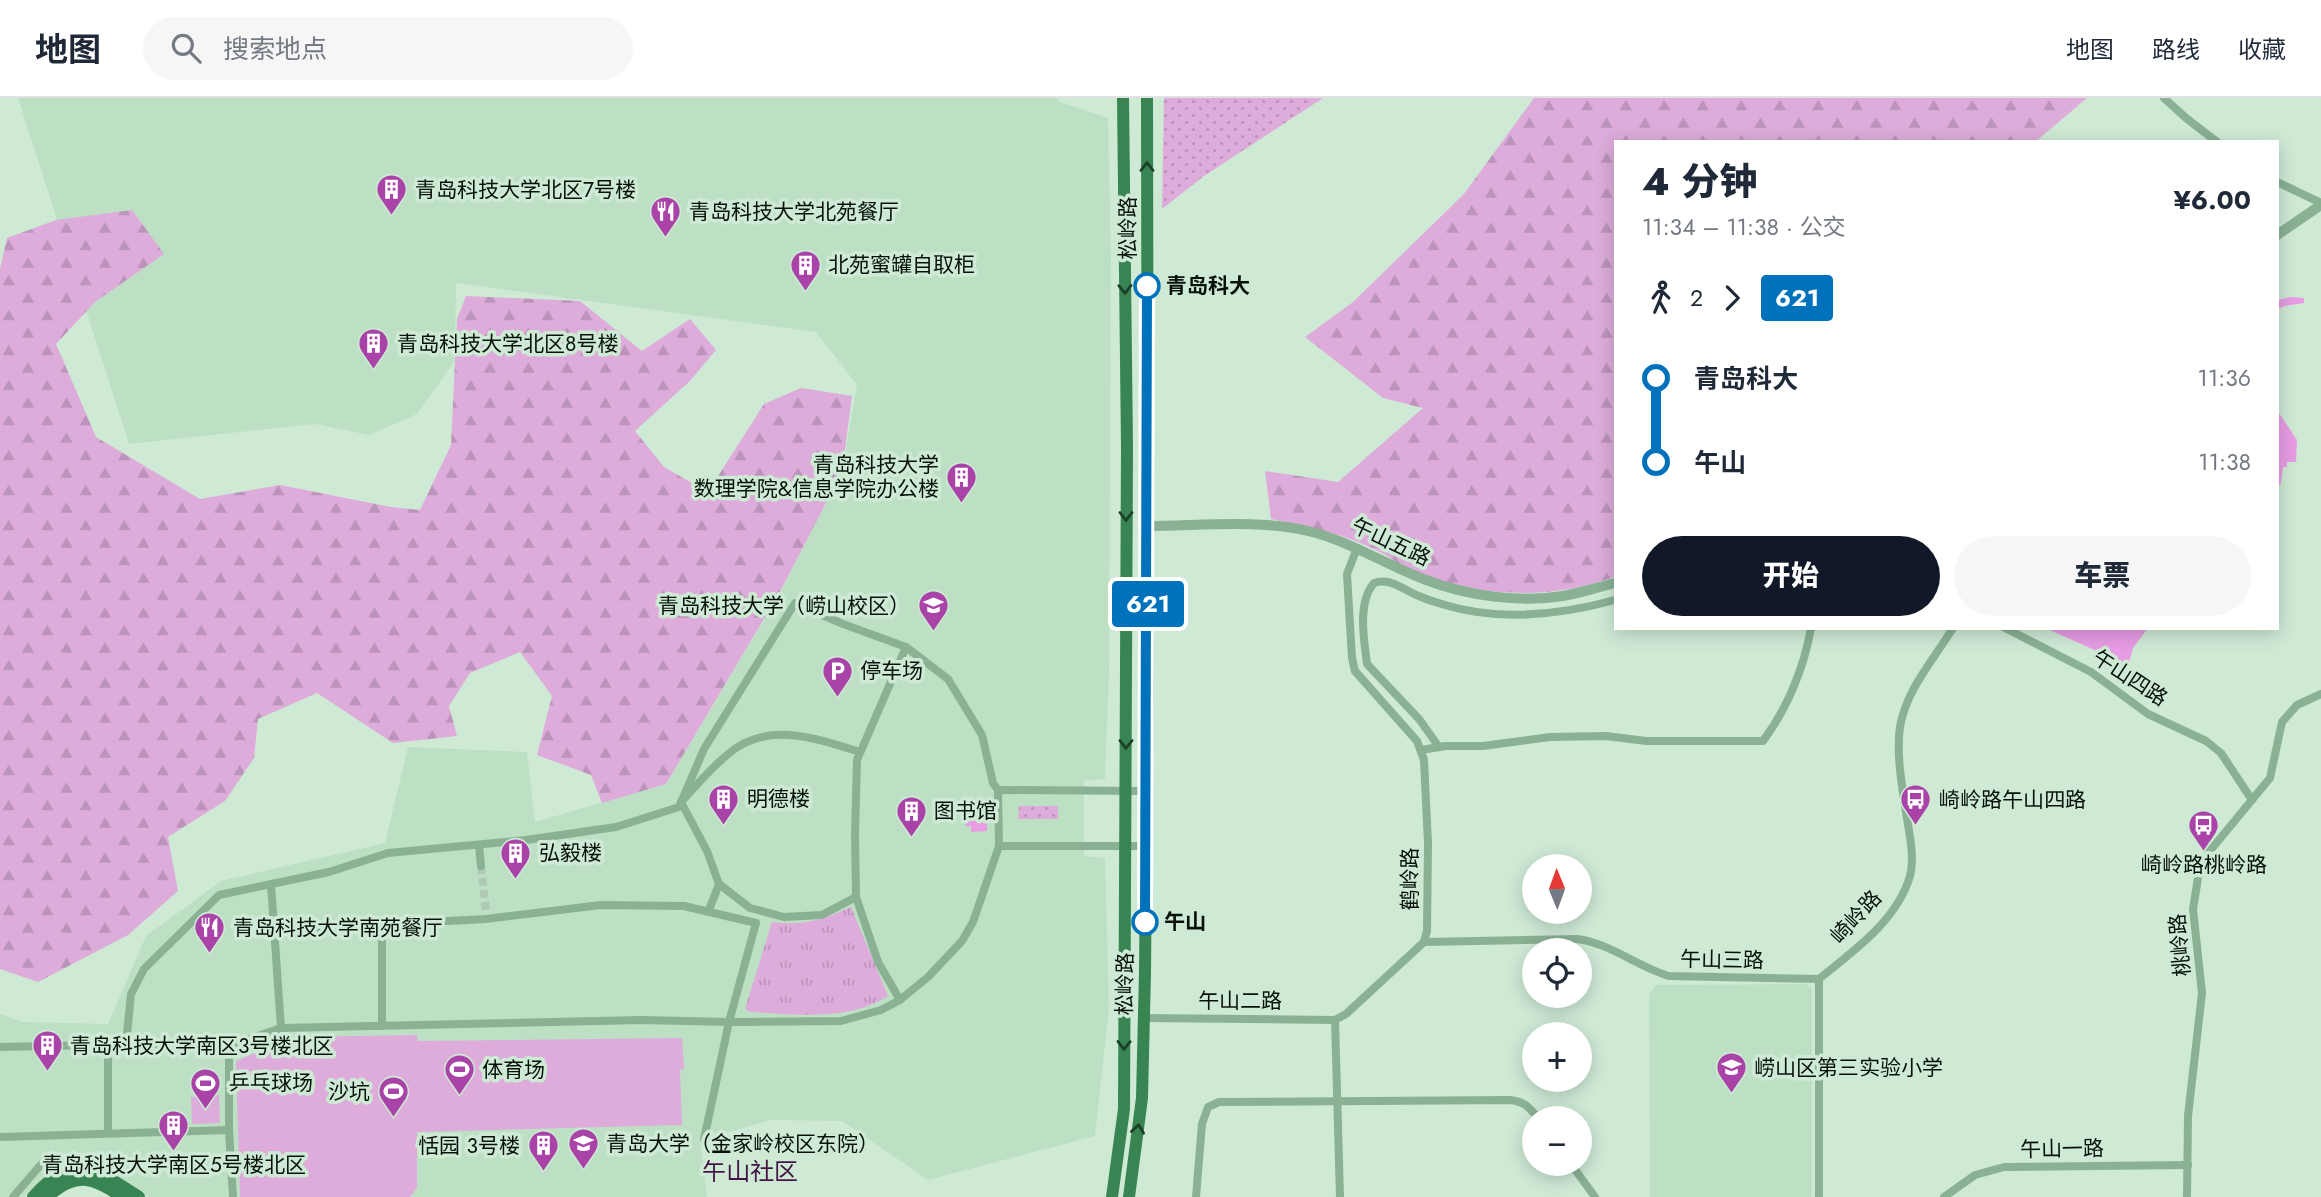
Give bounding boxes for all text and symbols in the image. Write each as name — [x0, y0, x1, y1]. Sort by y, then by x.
search box — [143, 17, 633, 80]
text: 地图 — [35, 26, 101, 73]
icon: search — [167, 29, 205, 67]
text: 搜索地点 — [223, 30, 327, 68]
text: 地图 — [2066, 32, 2114, 67]
text: 路线 — [2152, 32, 2200, 67]
text: 收藏 — [2238, 32, 2286, 67]
text: 4 分钟 — [1642, 154, 1757, 209]
one-way arrow — [1139, 161, 1155, 172]
building icon: 青岛科技大学北区7号楼 — [375, 173, 409, 217]
place label: 青岛科技大学北区7号楼 — [415, 175, 636, 205]
text: ¥6.00 — [2173, 181, 2251, 219]
restaurant icon: 青岛科技大学北苑餐厅 — [649, 195, 683, 239]
place label: 青岛科技大学北苑餐厅 — [689, 197, 899, 227]
street label: 松岭路 — [1113, 197, 1143, 260]
text: 11:34 – 11:38 · 公交 — [1642, 210, 1846, 244]
building icon: 北苑蜜罐自取柜 — [788, 248, 822, 292]
place label: 北苑蜜罐自取柜 — [828, 250, 975, 280]
place label: 青岛科大 — [1166, 271, 1250, 301]
marker: 青岛科大 — [1134, 273, 1160, 299]
icon: walk — [1642, 279, 1680, 317]
icon: forward — [1713, 279, 1751, 317]
text: 621 — [1775, 280, 1819, 315]
text: 2 — [1690, 281, 1703, 315]
one-way arrow — [1117, 284, 1133, 294]
building icon: 青岛科技大学北区8号楼 — [357, 327, 391, 371]
place label: 青岛科技大学北区8号楼 — [397, 329, 618, 359]
text: 青岛科大 — [1694, 360, 1798, 398]
text: 11:36 — [2198, 361, 2251, 395]
text: 午山 — [1694, 444, 1746, 482]
text: 11:38 — [2198, 445, 2251, 479]
place label: 青岛科技大学 数理学院&信息学院办公楼 — [694, 450, 939, 504]
building icon: 青岛科技大学 数理学院&信息学院办公楼 — [945, 460, 979, 504]
one-way arrow — [1118, 511, 1134, 522]
street label: 午山五路 — [1347, 511, 1435, 573]
button: 开始 — [1642, 536, 1940, 616]
button: 车票 — [1954, 536, 2251, 616]
line badge: 621 — [1108, 581, 1188, 627]
text: 621 — [1126, 586, 1170, 621]
school or university icon: 青岛科技大学（崂山校区） — [916, 589, 950, 633]
place label: 青岛科技大学（崂山校区） — [658, 591, 910, 621]
street label: 午山四路 — [2087, 643, 2173, 713]
parking icon: 停车场 — [820, 654, 854, 698]
place label: 停车场 — [860, 656, 923, 686]
one-way arrow — [1118, 739, 1134, 749]
building icon: 明德楼 — [707, 782, 741, 826]
bus stop icon: 崎岭路午山四路 — [1899, 783, 1933, 827]
place label: 明德楼 — [747, 784, 810, 814]
place label: 崎岭路午山四路 — [1939, 785, 2086, 815]
building icon: 图书馆 — [894, 794, 928, 838]
place label: 图书馆 — [934, 796, 997, 826]
bus stop icon: 崎岭路桃岭路 — [2187, 808, 2221, 852]
building icon: 弘毅楼 — [499, 836, 533, 880]
place label: 弘毅楼 — [539, 838, 602, 868]
street label: 鹤岭路 — [1395, 848, 1425, 911]
place label: 崎岭路桃岭路 — [2141, 850, 2267, 880]
north arrow — [1522, 854, 1592, 924]
map controls — [1522, 854, 1592, 1176]
street label: 崎岭路 — [1824, 884, 1888, 950]
place label: 午山 — [1164, 907, 1206, 937]
marker: 午山 — [1132, 909, 1158, 935]
restaurant icon: 青岛科技大学南苑餐厅 — [193, 911, 227, 955]
street label: 桃岭路 — [2162, 912, 2198, 978]
place label: 青岛科技大学南苑餐厅 — [233, 913, 443, 943]
button: locate — [1522, 938, 1592, 1008]
street label: 午山三路 — [1680, 944, 1764, 976]
street label: 松岭路 — [1109, 952, 1141, 1016]
street label: 午山二路 — [1198, 986, 1282, 1016]
button: + — [1522, 1022, 1592, 1092]
building icon: 青岛科技大学南区3号楼北区 — [30, 1029, 64, 1073]
place label: 青岛科技大学南区3号楼北区 — [70, 1031, 333, 1061]
one-way arrow — [1116, 1040, 1132, 1050]
school or university icon: 崂山区第三实验小学 — [1714, 1051, 1748, 1095]
sports icon: 体育场 — [442, 1053, 476, 1097]
place label: 崂山区第三实验小学 — [1754, 1053, 1943, 1083]
place label: 体育场 — [482, 1055, 545, 1085]
sports icon: 乒乓球场 — [189, 1066, 223, 1110]
place label: 乒乓球场 — [229, 1068, 313, 1098]
sports icon: 沙坑 — [376, 1075, 410, 1119]
place label: 沙坑 — [328, 1077, 370, 1107]
button: − — [1522, 1106, 1592, 1176]
building icon: 青岛科技大学南区5号楼北区 — [157, 1108, 191, 1152]
one-way arrow — [1130, 1124, 1145, 1135]
school or university icon: 青岛大学（金家岭校区东院） — [566, 1127, 600, 1171]
building icon: 恬园 3号楼 — [526, 1129, 560, 1173]
place label: 青岛大学（金家岭校区东院） — [606, 1129, 879, 1159]
place label: 恬园 3号楼 — [418, 1131, 520, 1161]
street label: 午山一路 — [2020, 1133, 2104, 1165]
place label: 青岛科技大学南区5号楼北区 — [42, 1150, 306, 1180]
district label: 午山社区 — [702, 1154, 798, 1189]

